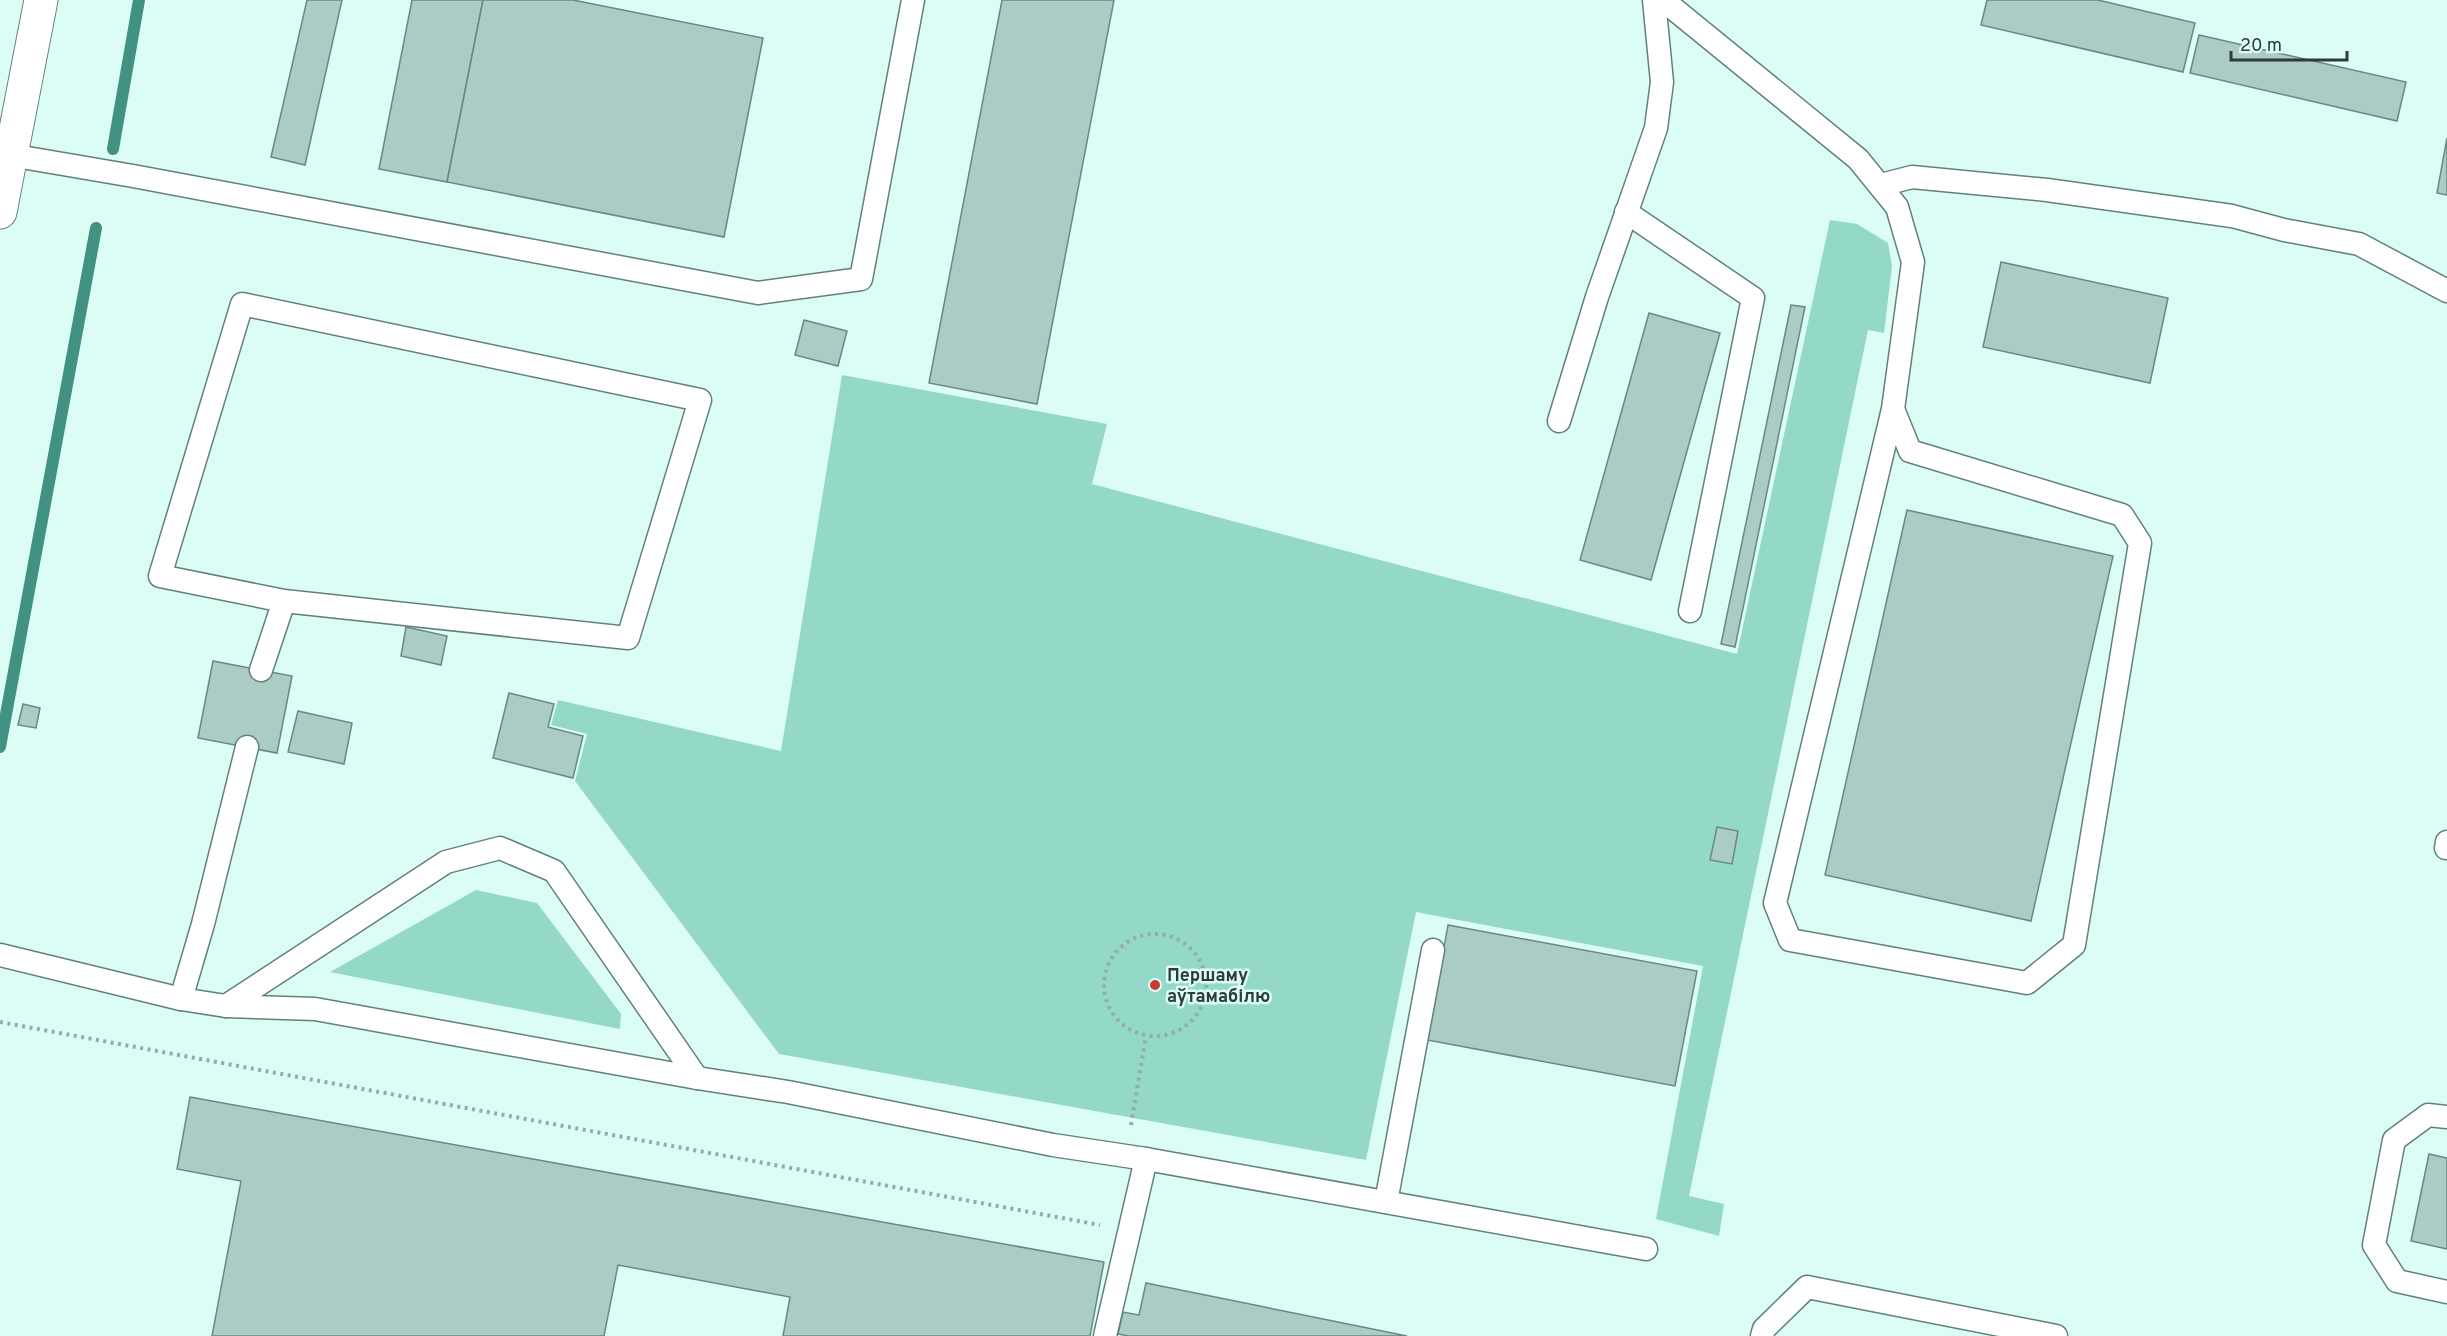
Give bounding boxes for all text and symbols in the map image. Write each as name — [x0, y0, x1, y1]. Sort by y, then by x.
scale bar — [2231, 24, 2346, 62]
text: 20 m — [2240, 35, 2282, 58]
place label: Першаму аўтамабілю — [1167, 965, 1270, 1009]
marker: Першаму аўтамабілю — [1148, 978, 1162, 992]

